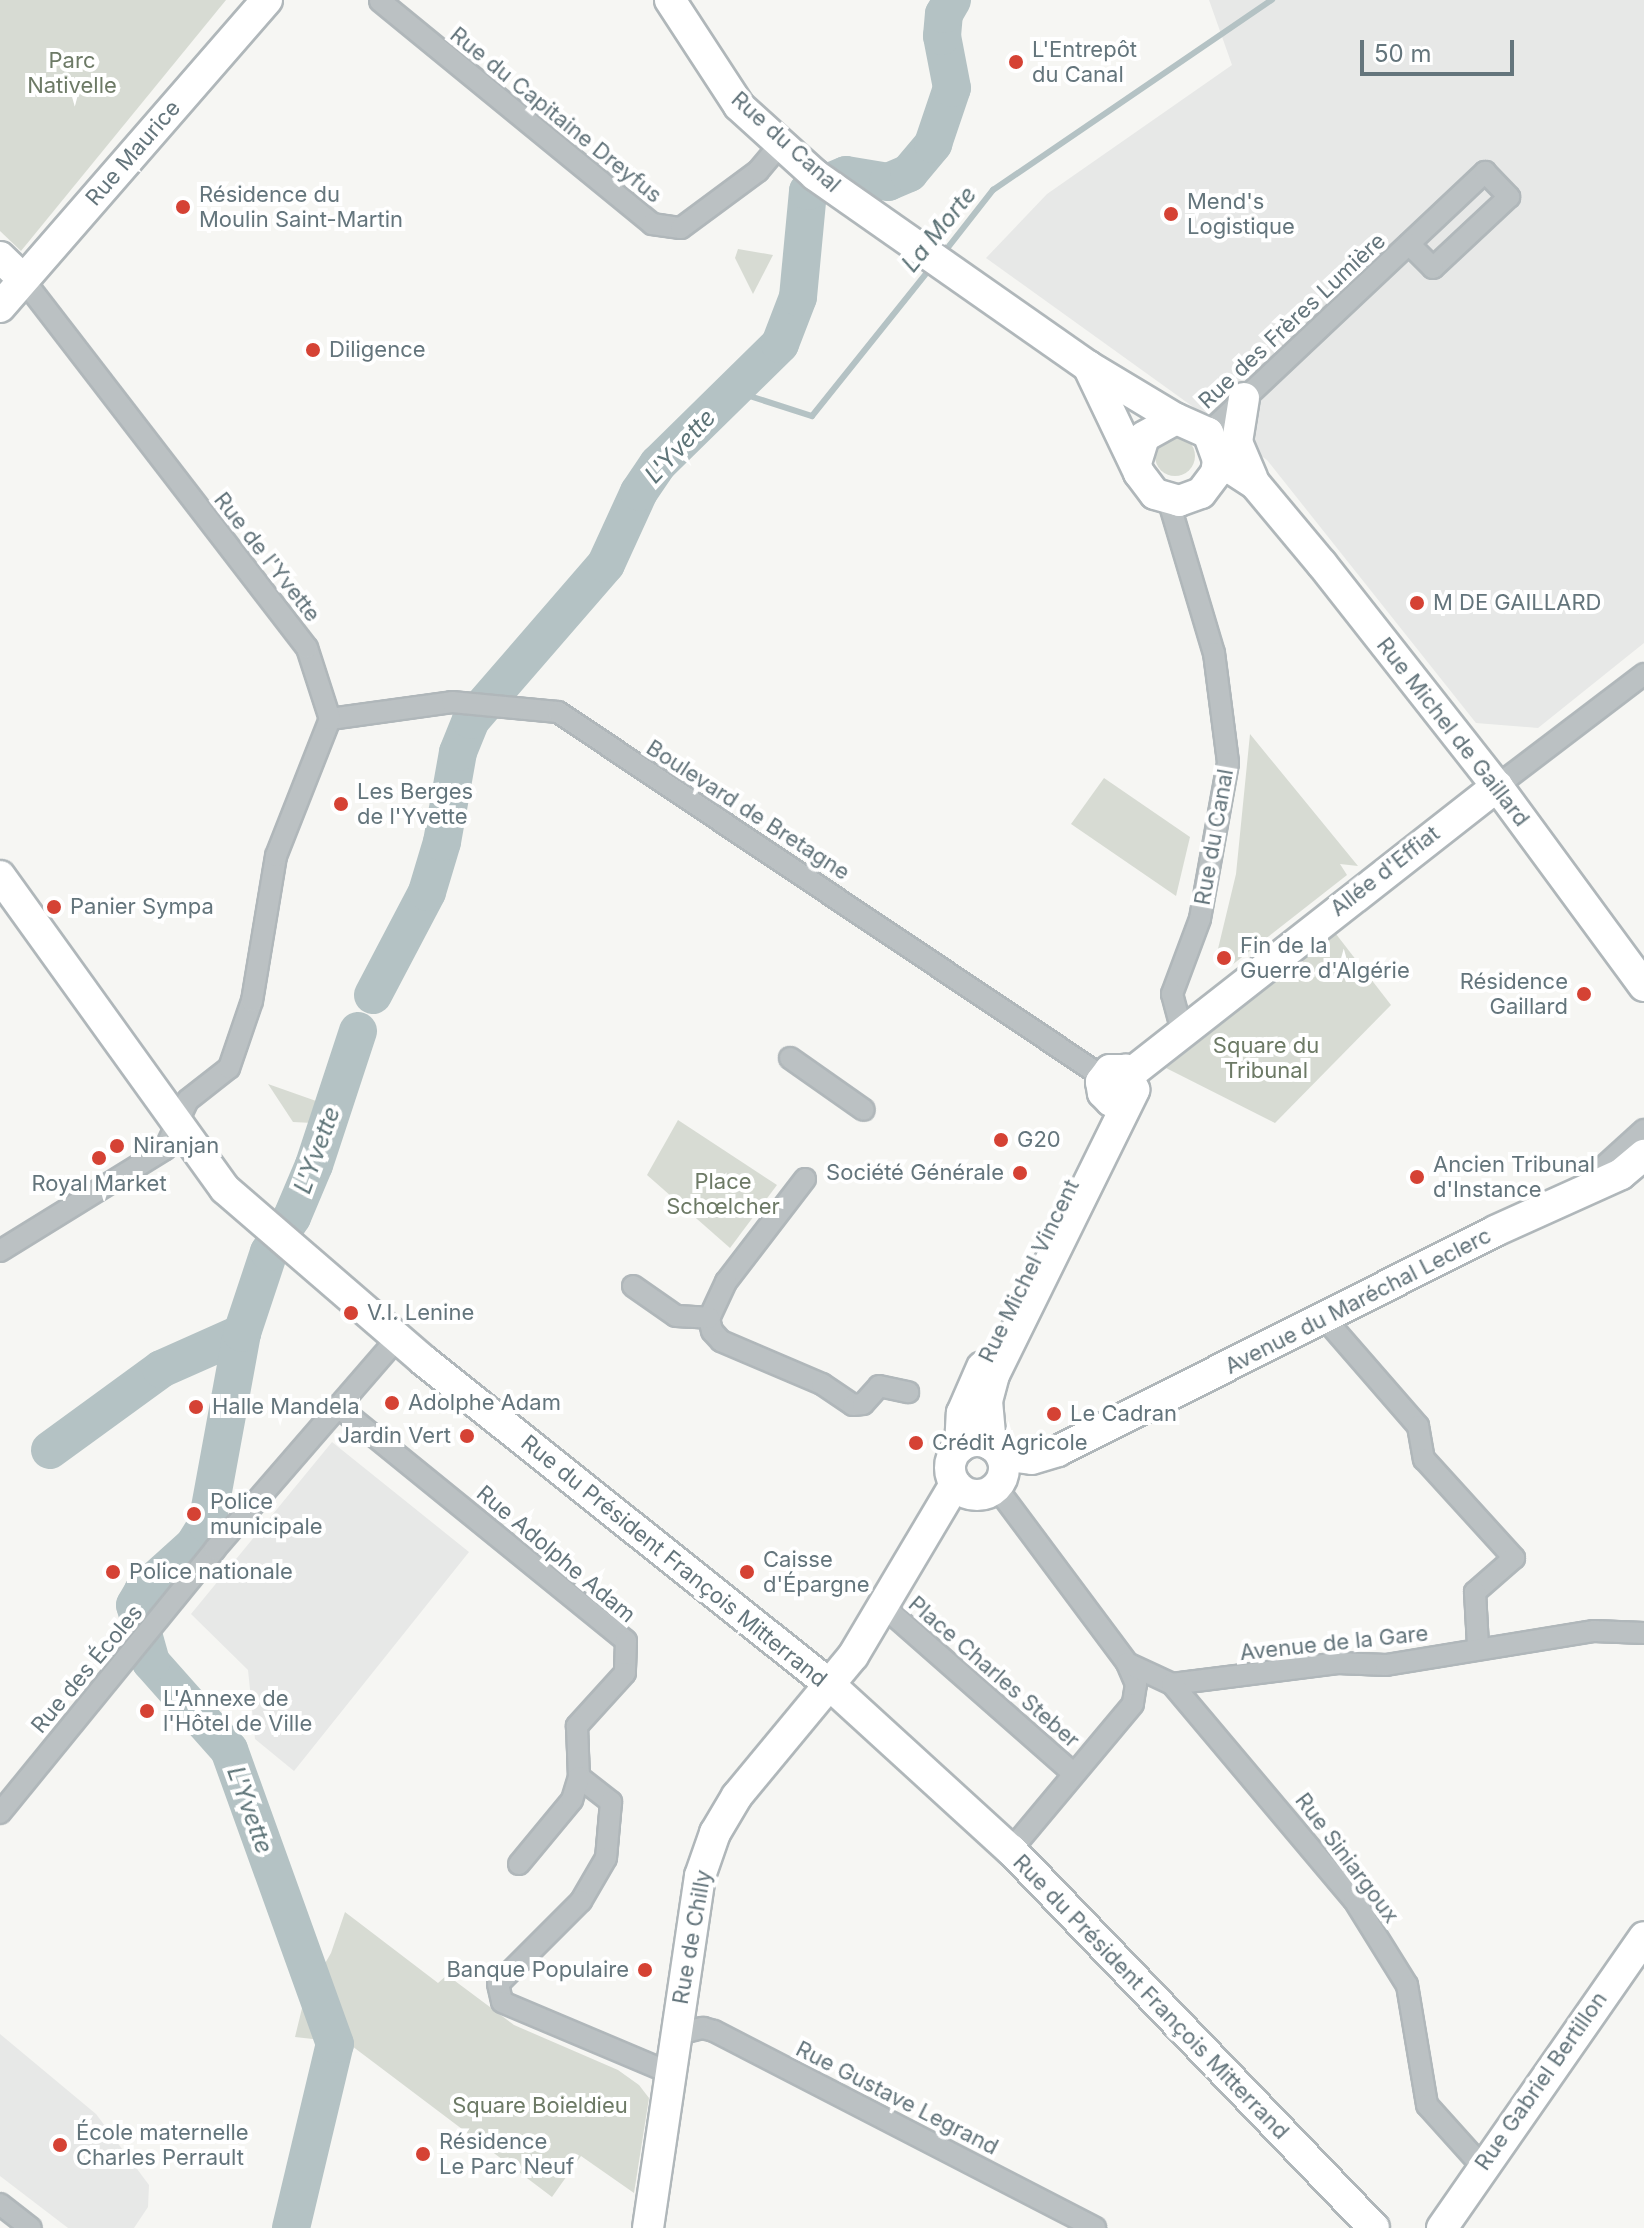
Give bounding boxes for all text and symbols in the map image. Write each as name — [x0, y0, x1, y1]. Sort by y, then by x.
street label: Rue du Capitaine Dreyfus — [445, 21, 667, 209]
scale bar — [1364, 24, 1518, 74]
place label: L'Entrepôt du Canal — [1032, 36, 1137, 88]
text: 50 m — [1374, 39, 1432, 68]
park label: Parc Nativelle — [27, 47, 117, 98]
marker: L'Entrepôt du Canal — [1007, 53, 1025, 71]
street label: Rue du Canal — [726, 86, 846, 198]
street label: Rue Maurice — [80, 95, 186, 211]
water label: La Morte — [896, 180, 982, 278]
place label: Résidence du Moulin Saint-Martin — [199, 181, 403, 232]
place label: Mend's Logistique — [1187, 188, 1295, 240]
marker: Résidence du Moulin Saint-Martin — [174, 198, 192, 216]
marker: Mend's Logistique — [1162, 205, 1180, 223]
street label: Rue des Frères Lumière — [1193, 228, 1391, 414]
place label: Diligence — [329, 337, 426, 363]
marker: Diligence — [304, 341, 322, 359]
water label: L'Yvette — [639, 403, 721, 489]
street label: Rue de l'Yvette — [208, 487, 326, 627]
place label: M DE GAILLARD — [1433, 590, 1601, 616]
marker: M DE GAILLARD — [1408, 594, 1426, 612]
street label: Rue Michel de Gaillard — [1371, 632, 1535, 832]
street label: Boulevard de Bretagne — [641, 734, 855, 886]
street label: Rue du Canal — [1189, 767, 1239, 907]
place label: Les Berges de l'Yvette — [357, 778, 473, 830]
marker: Les Berges de l'Yvette — [332, 795, 350, 813]
street label: Allée d'Effiat — [1325, 820, 1445, 922]
place label: Panier Sympa — [70, 894, 214, 920]
marker: Panier Sympa — [45, 898, 63, 916]
place label: Fin de la Guerre d'Algérie — [1240, 932, 1410, 984]
marker: Fin de la Guerre d'Algérie — [1215, 949, 1233, 967]
place label: Résidence Gaillard — [1460, 968, 1568, 1020]
marker: Résidence Gaillard — [1575, 985, 1593, 1003]
park label: Square du Tribunal — [1213, 1032, 1319, 1084]
water label: L'Yvette — [288, 1103, 346, 1197]
place label: G20 — [1017, 1127, 1061, 1153]
marker: G20 — [992, 1131, 1010, 1149]
place label: Niranjan — [133, 1133, 219, 1159]
marker: Niranjan — [108, 1137, 126, 1155]
marker: Royal Market — [90, 1149, 108, 1167]
place label: Ancien Tribunal d'Instance — [1433, 1151, 1595, 1202]
place label: Société Générale — [826, 1160, 1004, 1186]
marker: Société Générale — [1011, 1164, 1029, 1182]
park label: Place Schœlcher — [666, 1168, 780, 1220]
marker: Ancien Tribunal d'Instance — [1408, 1168, 1426, 1186]
place label: Royal Market — [31, 1171, 167, 1197]
street label: Rue Michel Vincent — [973, 1175, 1085, 1367]
street label: Avenue du Maréchal Leclerc — [1221, 1222, 1495, 1380]
place label: V.I. Lenine — [367, 1300, 474, 1326]
marker: V.I. Lenine — [342, 1304, 360, 1322]
place label: Adolphe Adam — [408, 1390, 561, 1416]
place label: Halle Mandela — [212, 1394, 360, 1420]
marker: Adolphe Adam — [383, 1394, 401, 1412]
marker: Halle Mandela — [187, 1398, 205, 1416]
place label: Le Cadran — [1070, 1401, 1177, 1427]
marker: Le Cadran — [1045, 1405, 1063, 1423]
place label: Jardin Vert — [337, 1423, 451, 1449]
marker: Jardin Vert — [458, 1427, 476, 1445]
street label: Rue du Président François Mitterrand — [516, 1429, 832, 1693]
place label: Crédit Agricole — [932, 1430, 1088, 1456]
marker: Crédit Agricole — [907, 1434, 925, 1452]
street label: Rue Adolphe Adam — [471, 1480, 641, 1628]
place label: Police municipale — [210, 1488, 323, 1540]
marker: Police municipale — [185, 1505, 203, 1523]
place label: Caisse d'Épargne — [763, 1546, 870, 1598]
place label: Police nationale — [129, 1559, 293, 1585]
marker: Police nationale — [104, 1563, 122, 1581]
marker: Caisse d'Épargne — [738, 1563, 756, 1581]
street label: Place Charles Steber — [903, 1591, 1085, 1753]
street label: Rue des Écoles — [26, 1600, 148, 1738]
street label: Avenue de la Gare — [1238, 1620, 1430, 1666]
place label: L'Annexe de l'Hôtel de Ville — [163, 1685, 312, 1736]
marker: L'Annexe de l'Hôtel de Ville — [138, 1702, 156, 1720]
water label: L'Yvette — [221, 1763, 279, 1857]
street label: Rue Siniargoux — [1290, 1788, 1404, 1928]
street label: Rue du Président François Mitterrand — [1008, 1849, 1294, 2145]
street label: Rue de Chilly — [667, 1868, 717, 2006]
place label: Banque Populaire — [446, 1957, 629, 1983]
marker: Banque Populaire — [636, 1961, 654, 1979]
street label: Rue Gabriel Bertillon — [1469, 1987, 1613, 2175]
street label: Rue Gustave Legrand — [791, 2036, 1003, 2160]
park label: Square Boieldieu — [452, 2093, 628, 2119]
place label: École maternelle Charles Perrault — [76, 2119, 249, 2170]
place label: Résidence Le Parc Neuf — [439, 2128, 574, 2180]
marker: École maternelle Charles Perrault — [51, 2136, 69, 2154]
marker: Résidence Le Parc Neuf — [414, 2145, 432, 2163]

